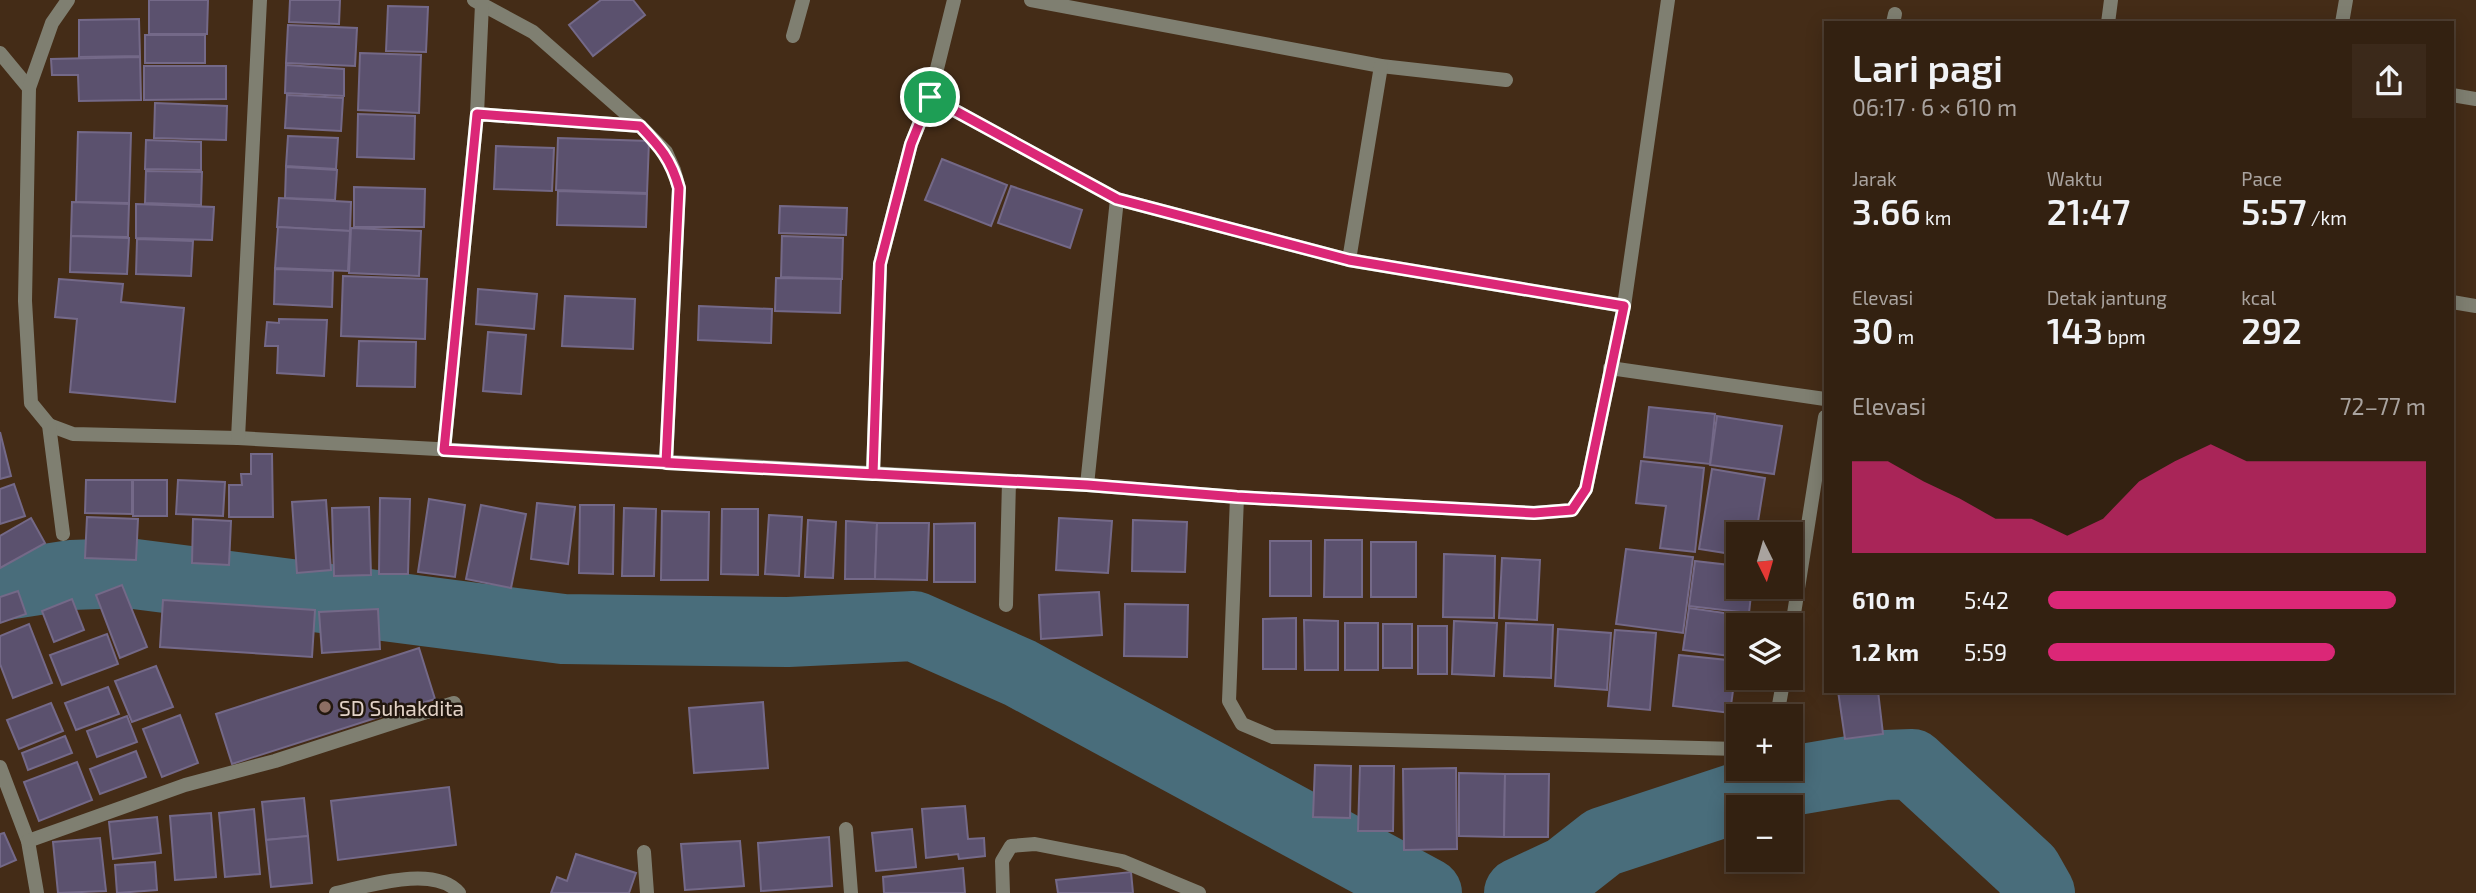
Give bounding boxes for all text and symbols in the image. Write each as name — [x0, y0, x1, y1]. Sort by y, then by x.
text: Lari pagi — [1852, 44, 2003, 90]
button: share — [2352, 44, 2426, 118]
pin — [900, 67, 960, 127]
icon: arrive — [911, 78, 949, 116]
text: 06:17 · 6 × 610 m — [1852, 93, 2017, 121]
text: Jarak — [1852, 167, 1897, 190]
text: Waktu — [2047, 167, 2103, 190]
text: Pace — [2241, 167, 2282, 190]
text: 3.66 — [1852, 190, 1921, 232]
text: 21:47 — [2047, 190, 2130, 232]
text: 5:57 — [2241, 190, 2306, 232]
text: km — [1921, 206, 1951, 229]
text: /km — [2306, 206, 2347, 229]
text: Elevasi — [1852, 286, 1913, 309]
text: Detak jantung — [2047, 286, 2167, 309]
text: kcal — [2241, 286, 2276, 309]
text: 30 — [1852, 309, 1893, 351]
text: 143 — [2047, 309, 2103, 351]
text: 292 — [2241, 309, 2302, 351]
text: m — [1893, 325, 1914, 348]
text: bpm — [2103, 325, 2146, 348]
text: Elevasi — [1852, 392, 1926, 420]
text: 72–77 m — [2340, 392, 2426, 420]
north arrow — [1726, 522, 1802, 598]
map controls — [1726, 522, 1803, 872]
text: 610 m — [1852, 586, 1915, 614]
text: 5:42 — [1964, 586, 2009, 614]
button: layers — [1726, 613, 1803, 690]
text: 1.2 km — [1852, 638, 1919, 666]
text: 5:59 — [1964, 638, 2007, 666]
place label: SD Suhakdita — [339, 695, 464, 720]
marker: SD Suhakdita — [317, 699, 333, 715]
button: + — [1726, 704, 1803, 781]
button: − — [1726, 795, 1803, 872]

